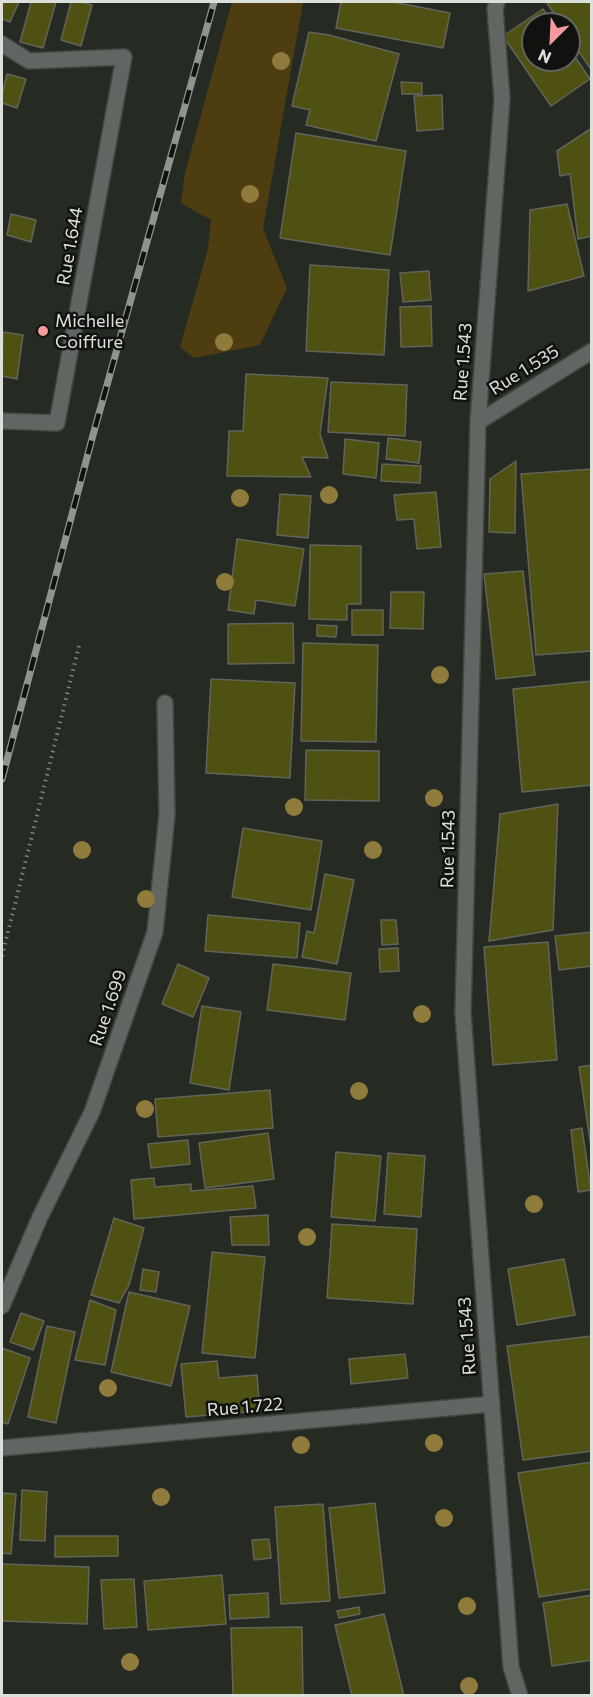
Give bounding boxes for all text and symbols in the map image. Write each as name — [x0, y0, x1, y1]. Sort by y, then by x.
north arrow — [521, 12, 581, 72]
text: N — [535, 46, 554, 68]
street label: Rue 1.644 — [52, 205, 88, 287]
place label: Michelle Coiffure — [55, 310, 124, 352]
street label: Rue 1.543 — [449, 322, 477, 402]
marker: Michelle Coiffure — [36, 324, 50, 338]
street label: Rue 1.535 — [485, 340, 563, 400]
street label: Rue 1.543 — [437, 810, 459, 888]
street label: Rue 1.699 — [85, 967, 131, 1049]
street label: Rue 1.543 — [453, 1296, 481, 1376]
street label: Rue 1.722 — [206, 1393, 284, 1421]

